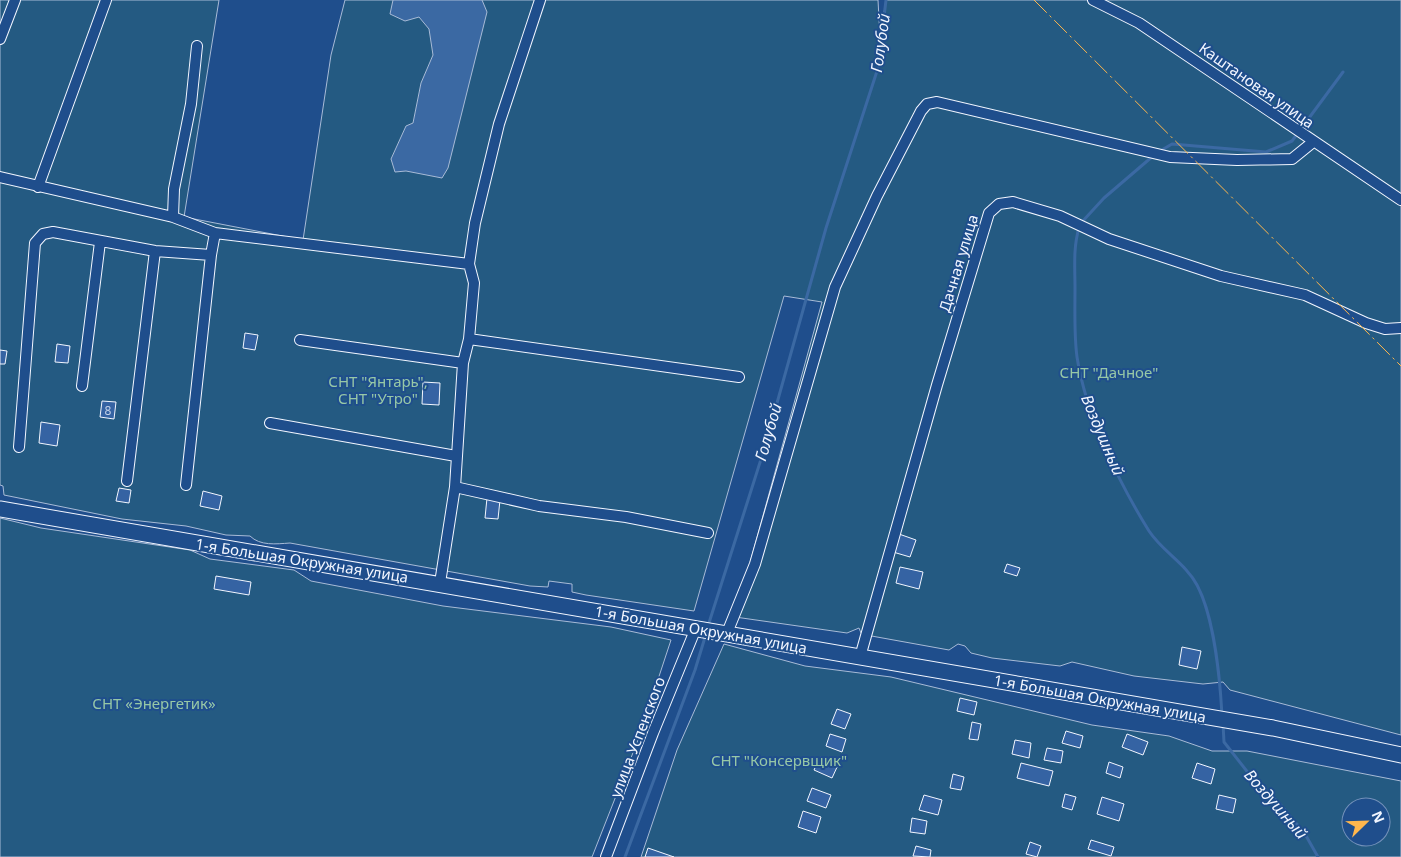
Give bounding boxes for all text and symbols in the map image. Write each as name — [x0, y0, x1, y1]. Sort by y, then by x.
water label: Голубой — [865, 12, 895, 74]
street label: Каштановая улица — [1195, 38, 1319, 132]
street label: Дачная улица — [934, 212, 982, 314]
park label: СНТ "Дачное" — [1060, 362, 1158, 382]
park label: СНТ "Янтарь", СНТ "Утро" — [328, 371, 428, 408]
water label: Воздушный — [1076, 391, 1130, 479]
water label: Голубой — [749, 401, 787, 463]
house number: 8 — [105, 402, 112, 419]
street label: 1-я Большая Окружная улица — [194, 533, 410, 587]
street label: 1-я Большая Окружная улица — [593, 600, 809, 658]
street label: 1-я Большая Окружная улица — [992, 669, 1208, 727]
street label: улица Успенского — [605, 674, 669, 800]
park label: СНТ «Энергетик» — [92, 693, 216, 713]
park label: СНТ "Консервщик" — [711, 750, 847, 770]
water label: Воздушный — [1240, 764, 1312, 844]
north arrow — [1341, 797, 1391, 847]
text: N — [1367, 808, 1389, 826]

